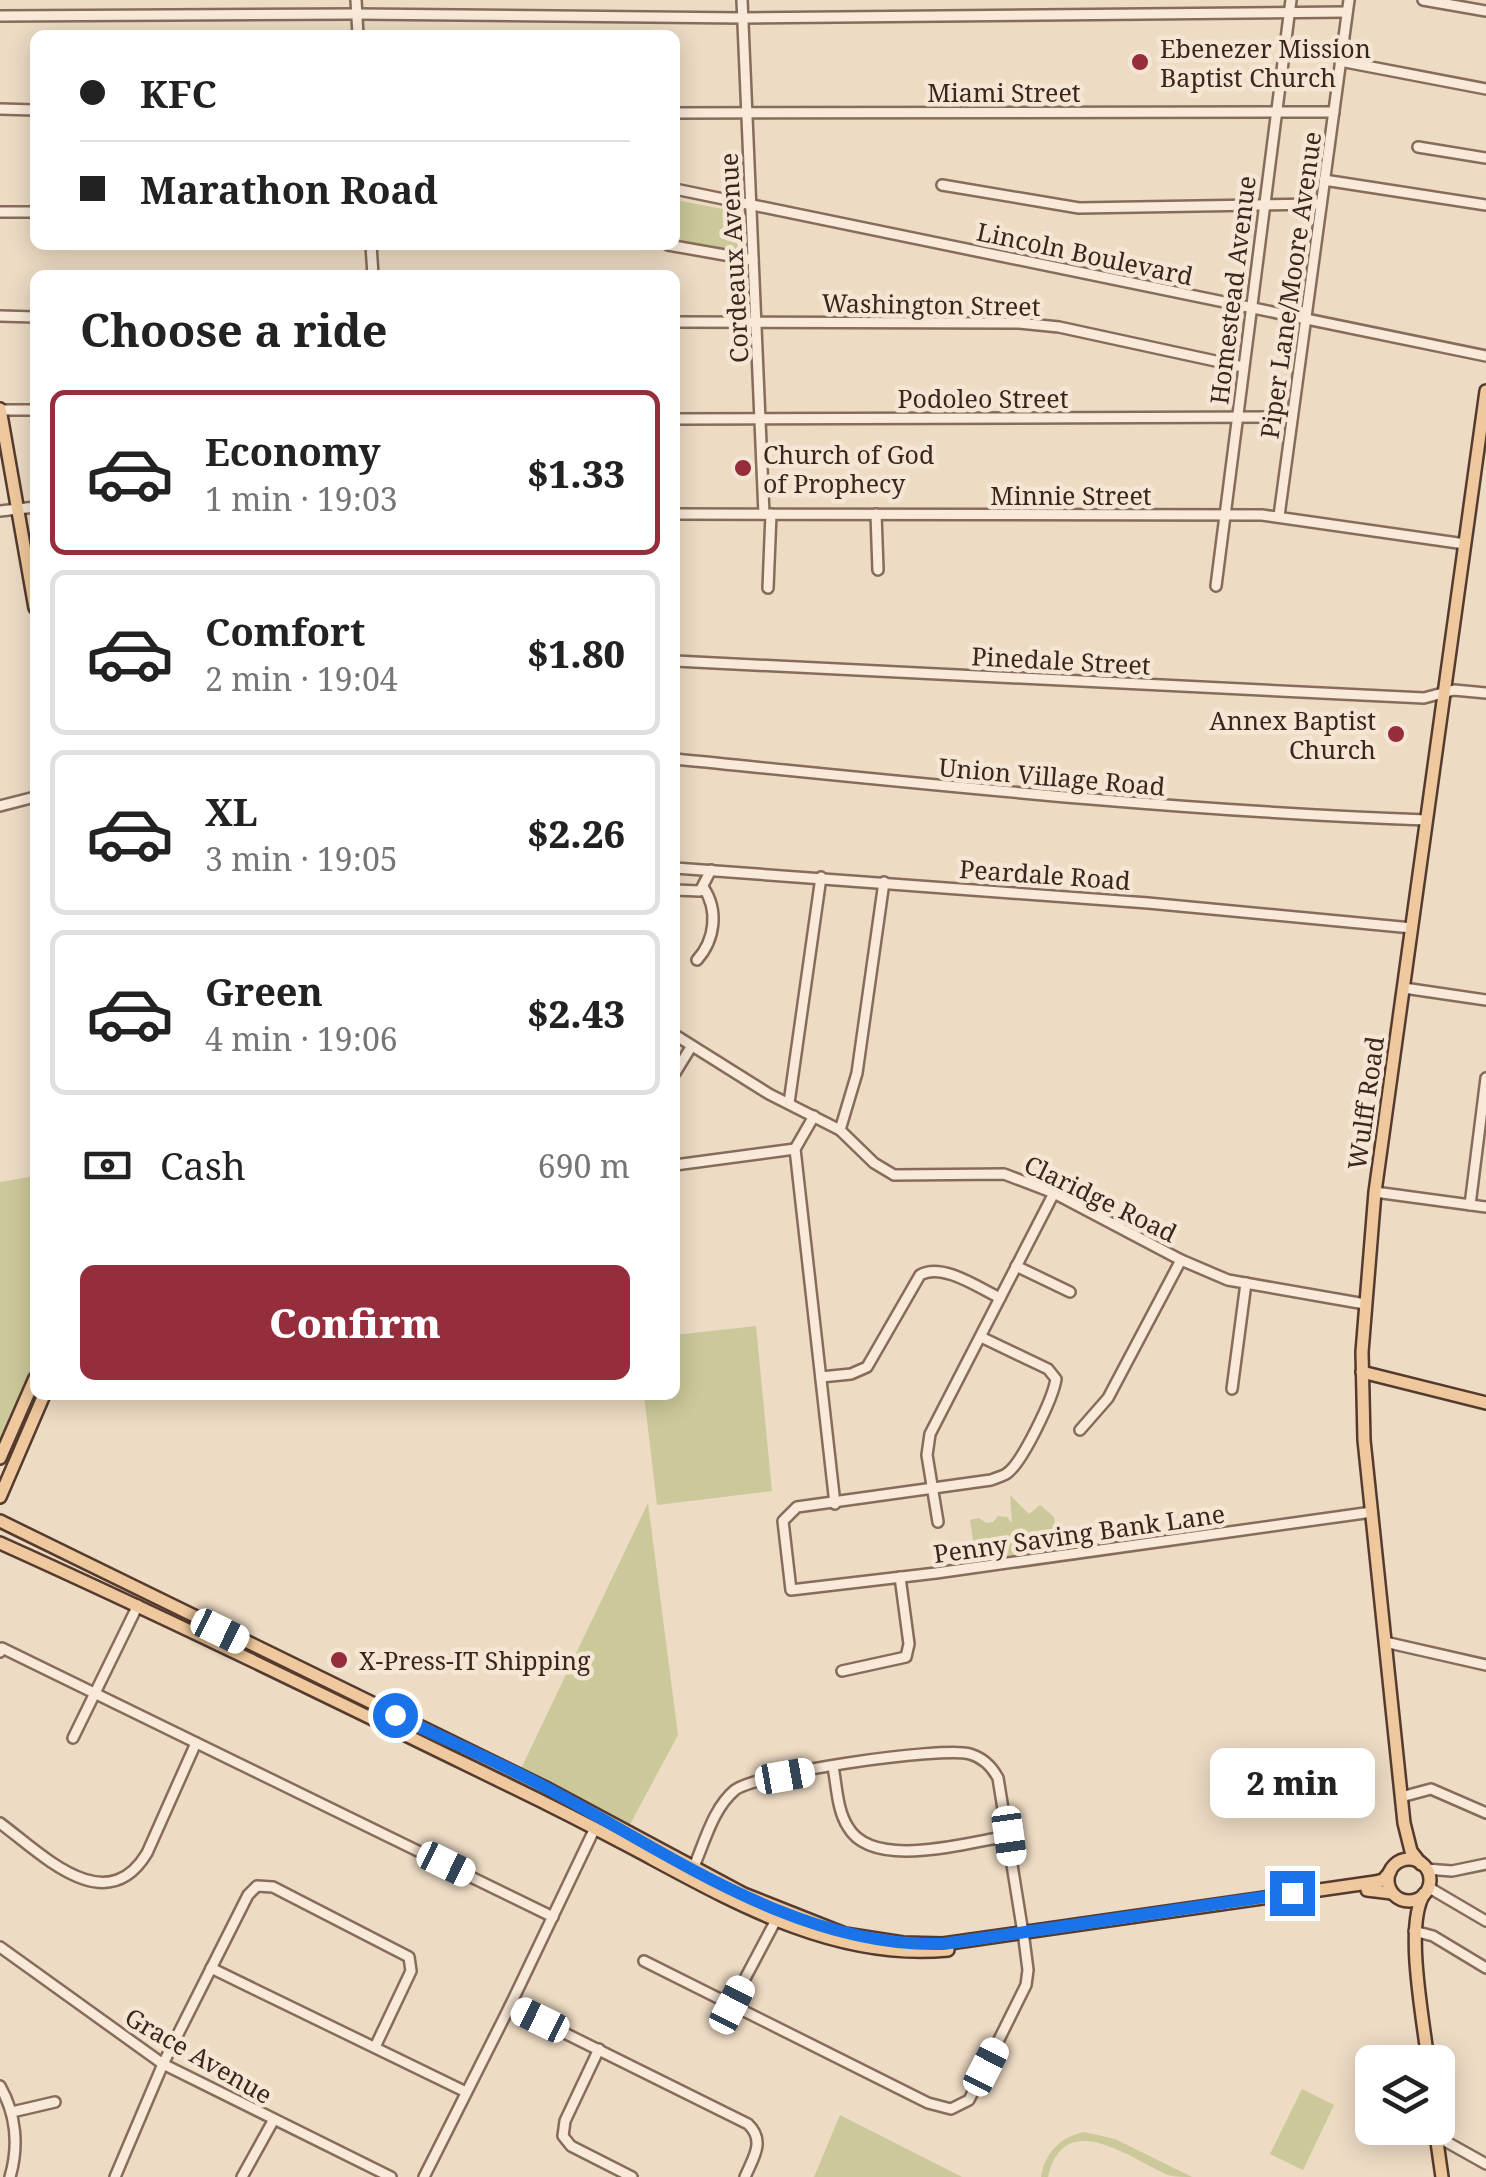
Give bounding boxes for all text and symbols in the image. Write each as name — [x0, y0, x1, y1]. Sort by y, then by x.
place label: Ebenezer Mission Baptist Church — [1160, 31, 1371, 94]
marker: Ebenezer Mission Baptist Church — [1129, 51, 1151, 73]
text: KFC — [140, 67, 217, 119]
street label: Miami Street — [927, 75, 1081, 109]
street label: Piper Lane/Moore Avenue — [1252, 129, 1328, 441]
street label: Cordeaux Avenue — [711, 152, 755, 364]
text: Marathon Road — [140, 163, 438, 215]
street label: Homestead Avenue — [1201, 174, 1263, 406]
street label: Lincoln Boulevard — [974, 213, 1196, 293]
street label: Washington Street — [821, 285, 1041, 323]
text: Choose a ride — [80, 299, 388, 360]
street label: Podoleo Street — [897, 381, 1069, 415]
text: Economy — [205, 425, 381, 477]
icon: car — [85, 428, 175, 518]
place label: Church of God of Prophecy — [763, 437, 934, 500]
text: $1.33 — [527, 447, 625, 499]
marker: Church of God of Prophecy — [732, 457, 754, 479]
text: 1 min · 19:03 — [205, 477, 398, 520]
street label: Minnie Street — [990, 478, 1152, 512]
text: Comfort — [205, 605, 365, 657]
icon: car — [85, 608, 175, 698]
text: $1.80 — [527, 627, 625, 679]
street label: Pinedale Street — [971, 638, 1152, 682]
text: 2 min · 19:04 — [205, 657, 398, 700]
place label: Annex Baptist Church — [1209, 703, 1376, 766]
marker: Annex Baptist Church — [1385, 723, 1407, 745]
street label: Union Village Road — [937, 749, 1167, 803]
text: XL — [205, 785, 258, 837]
icon: car — [85, 788, 175, 878]
text: $2.26 — [527, 807, 625, 859]
text: 3 min · 19:05 — [205, 837, 398, 880]
street label: Peardale Road — [958, 851, 1132, 897]
text: Green — [205, 965, 323, 1017]
icon: car — [85, 968, 175, 1058]
text: $2.43 — [527, 987, 625, 1039]
text: 4 min · 19:06 — [205, 1017, 398, 1060]
street label: Wulff Road — [1339, 1034, 1391, 1172]
icon: cash — [80, 1138, 135, 1193]
text: Cash — [160, 1139, 246, 1191]
text: 690 m — [538, 1144, 630, 1187]
street label: Claridge Road — [1019, 1146, 1183, 1250]
button: Confirm — [80, 1265, 630, 1380]
street label: Penny Saving Bank Lane — [931, 1496, 1227, 1570]
car — [186, 1604, 254, 1658]
place label: X-Press-IT Shipping — [359, 1643, 591, 1677]
marker: X-Press-IT Shipping — [328, 1649, 350, 1671]
route start — [373, 1693, 418, 1738]
callout: 2 min — [1210, 1748, 1374, 1818]
car — [753, 1756, 817, 1796]
text: 2 min — [1247, 1761, 1338, 1804]
car — [990, 1804, 1028, 1868]
car — [412, 1837, 480, 1891]
route end — [1270, 1871, 1315, 1916]
car — [705, 1971, 759, 2039]
car — [506, 1993, 574, 2047]
street label: Grace Avenue — [119, 1999, 279, 2111]
car — [959, 2033, 1013, 2101]
map controls — [1355, 2045, 1455, 2145]
button: layers — [1355, 2045, 1455, 2145]

